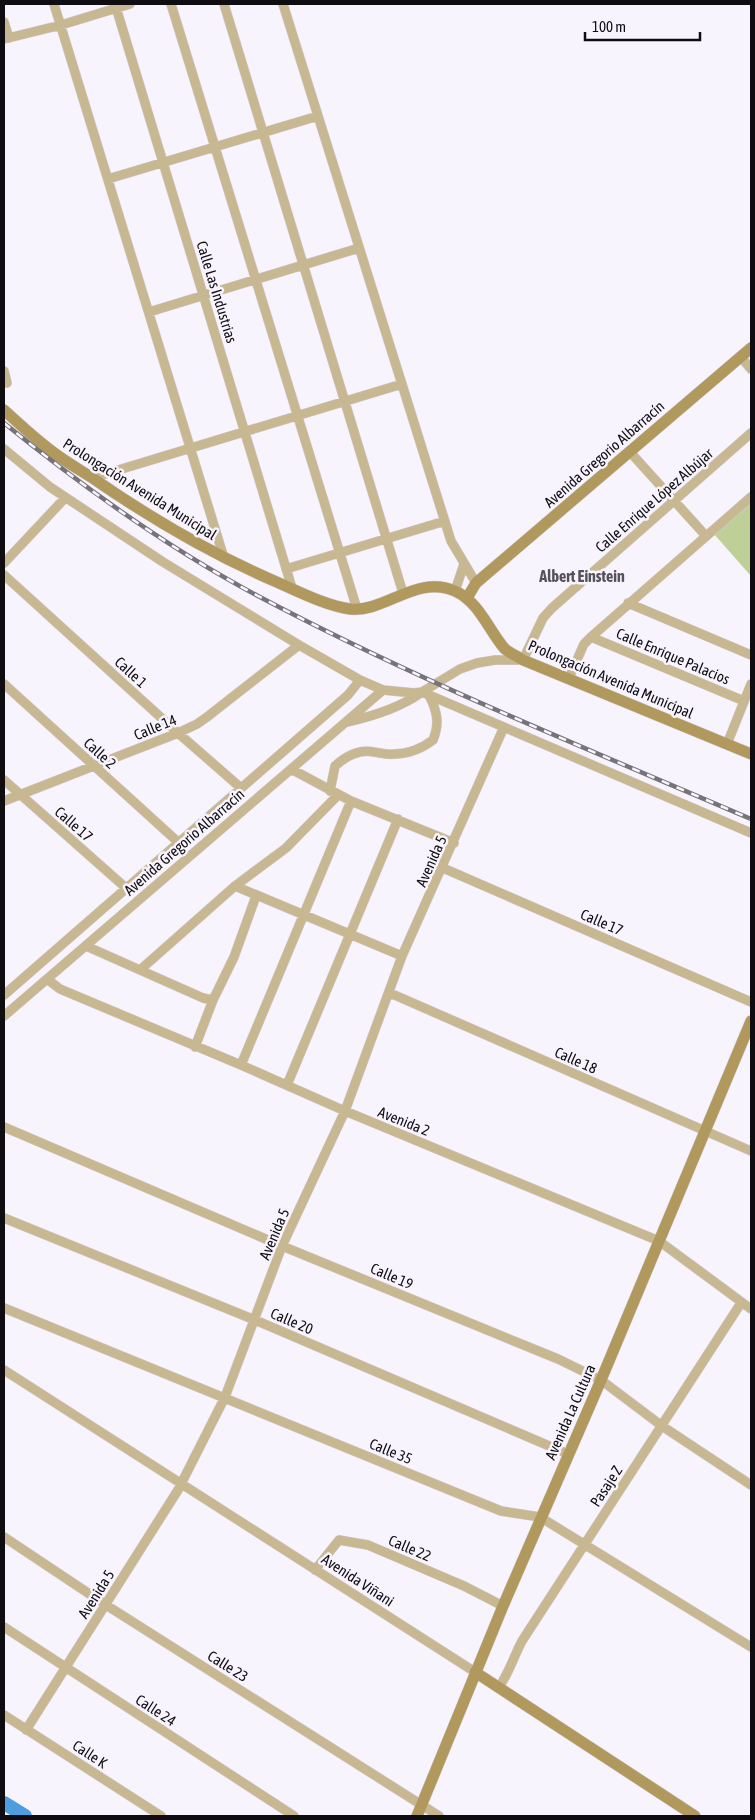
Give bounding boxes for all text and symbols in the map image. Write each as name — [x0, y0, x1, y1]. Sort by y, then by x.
scale bar — [585, 10, 700, 42]
text: 100 m — [592, 18, 626, 35]
street label: Calle Las Industrias — [193, 239, 241, 345]
street label: Avenida Gregorio Albarracín — [540, 397, 668, 511]
street label: Prolongación Avenida Municipal — [60, 435, 220, 543]
street label: Calle Enrique López Albújar — [592, 444, 717, 556]
district label: Albert Einstein — [538, 567, 625, 585]
street label: Calle Enrique Palacios — [614, 624, 732, 688]
street label: Prolongación Avenida Municipal — [526, 636, 696, 722]
street label: Calle 1 — [111, 653, 151, 691]
street label: Calle 14 — [131, 711, 179, 743]
street label: Calle 2 — [80, 734, 120, 772]
street label: Avenida Gregorio Albarracín — [120, 785, 248, 899]
street label: Calle 17 — [52, 803, 96, 845]
street label: Avenida 5 — [412, 833, 450, 889]
street label: Calle 17 — [578, 905, 626, 939]
street label: Calle 18 — [552, 1043, 600, 1077]
street label: Avenida 2 — [376, 1103, 432, 1139]
street label: Avenida 5 — [256, 1206, 292, 1262]
street label: Calle 19 — [368, 1259, 416, 1293]
street label: Calle 20 — [268, 1304, 316, 1338]
street label: Avenida La Cultura — [541, 1362, 599, 1462]
street label: Calle 35 — [367, 1435, 415, 1467]
street label: Pasaje Z — [587, 1462, 626, 1510]
street label: Calle 22 — [386, 1531, 434, 1565]
street label: Avenida Viñani — [319, 1550, 397, 1610]
street label: Avenida 5 — [74, 1567, 118, 1621]
street label: Calle 23 — [205, 1647, 251, 1685]
street label: Calle 24 — [133, 1691, 179, 1729]
street label: Calle K — [70, 1737, 111, 1772]

